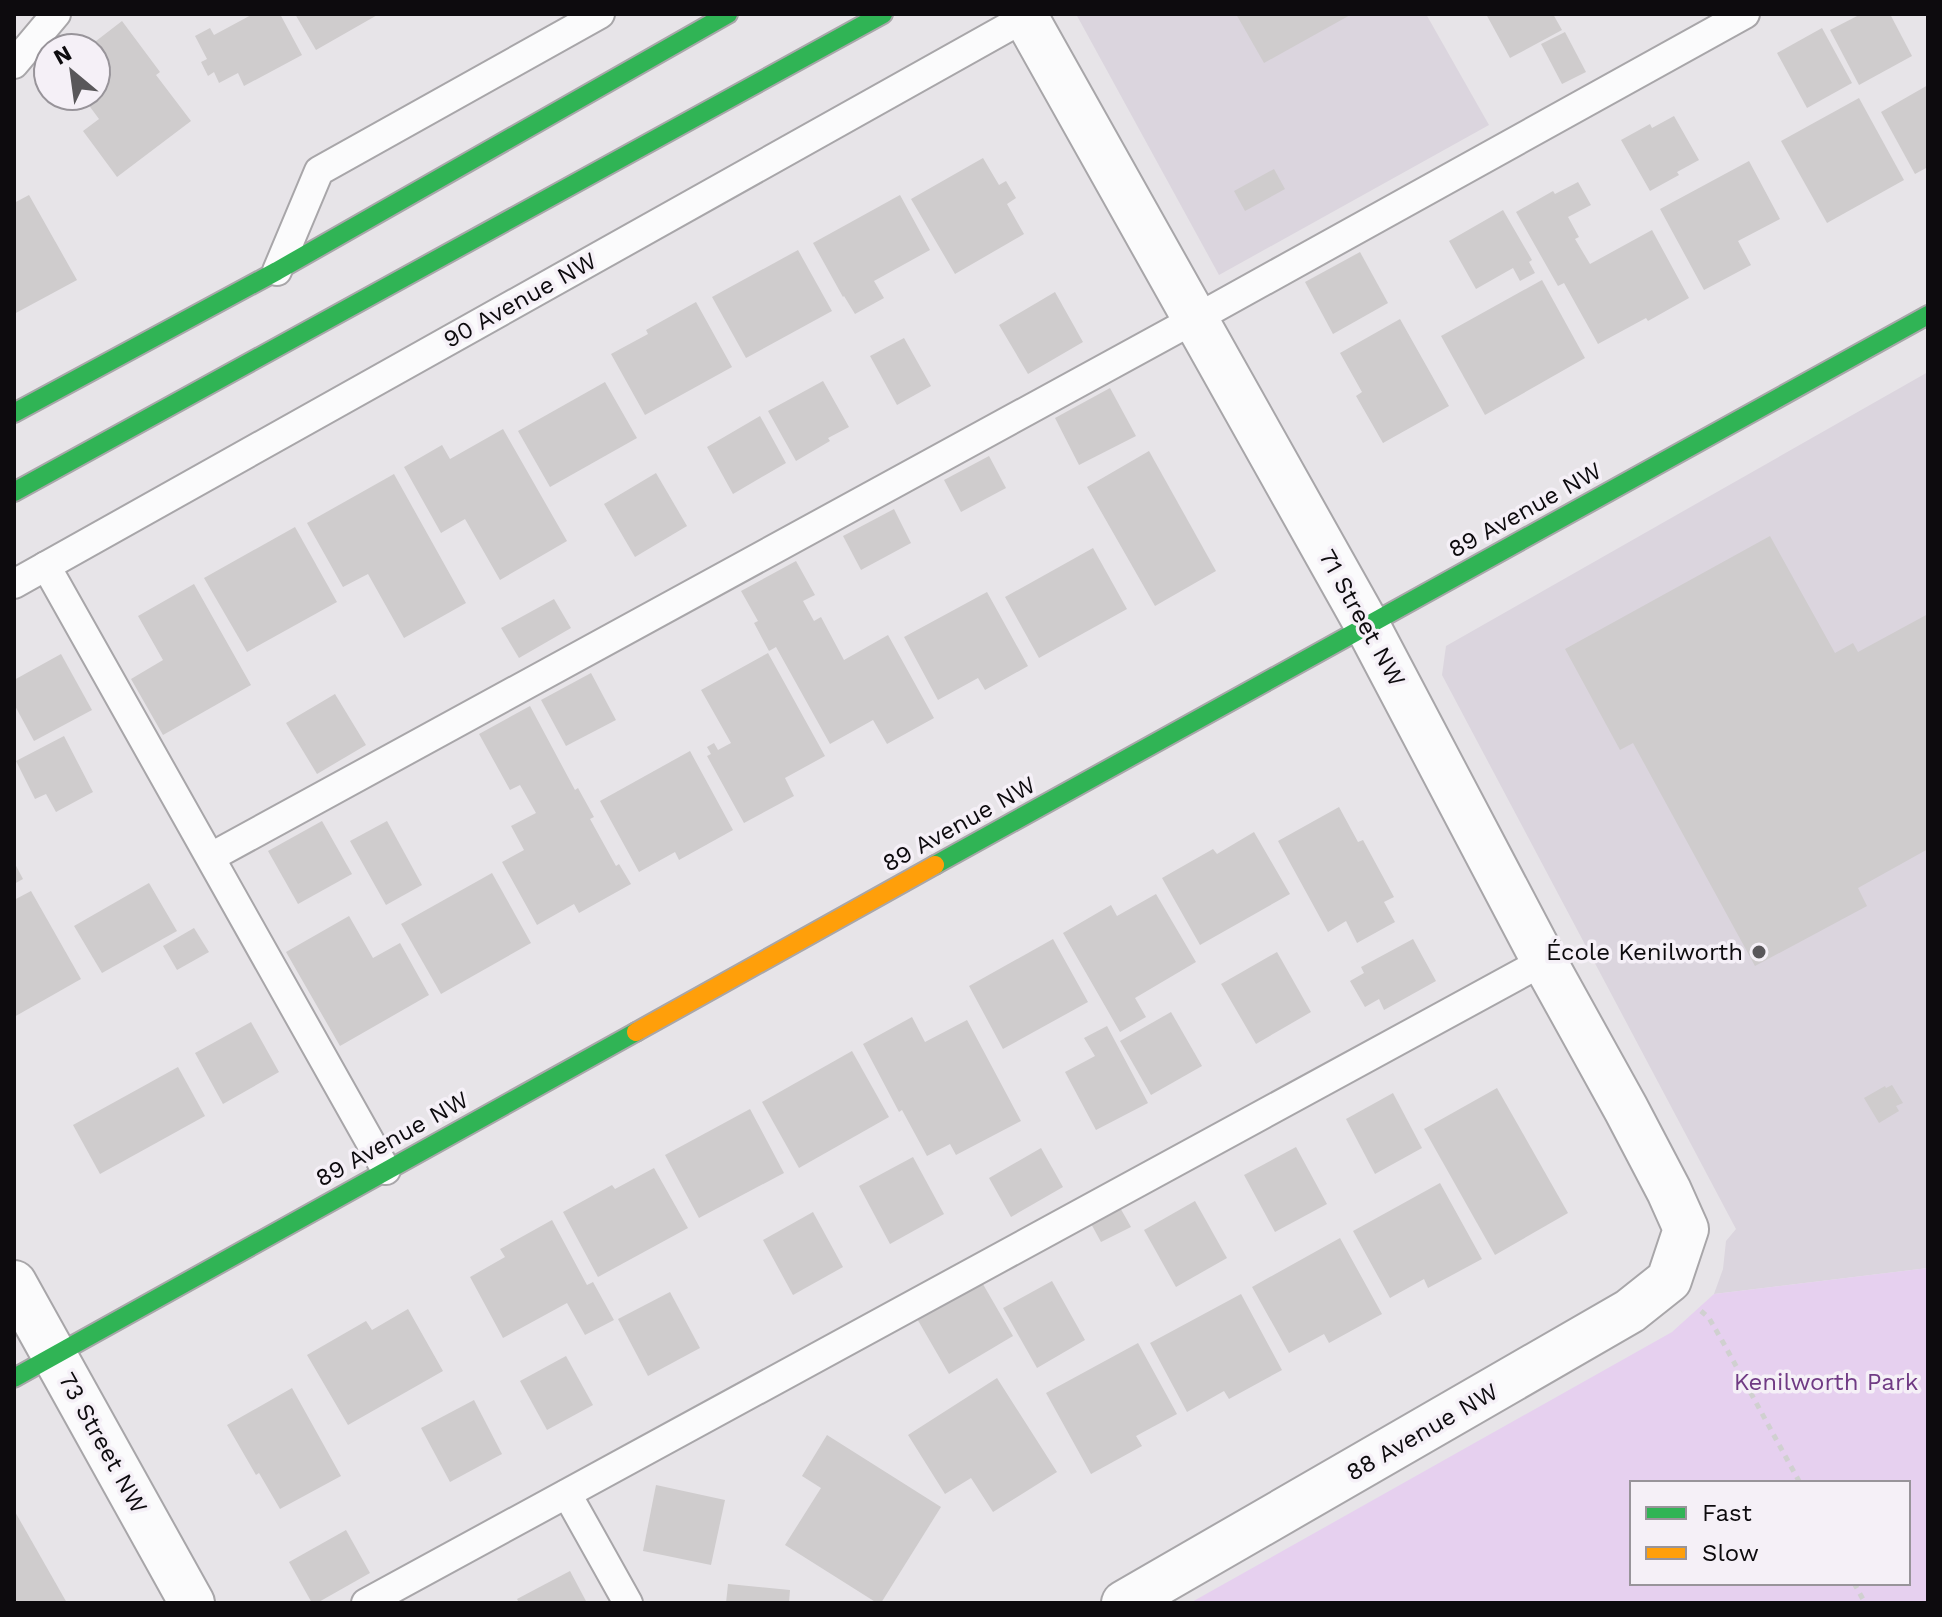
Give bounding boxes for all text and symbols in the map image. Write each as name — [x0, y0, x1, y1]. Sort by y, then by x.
north arrow — [32, 32, 112, 112]
text: N — [49, 40, 76, 70]
street label: 90 Avenue NW — [439, 246, 601, 354]
street label: 89 Avenue NW — [1444, 456, 1606, 564]
street label: 71 Street NW — [1313, 545, 1411, 691]
street label: 89 Avenue NW — [878, 770, 1040, 878]
place label: École Kenilworth — [1546, 938, 1743, 966]
marker: École Kenilworth — [1750, 943, 1768, 961]
street label: 89 Avenue NW — [311, 1085, 473, 1193]
street label: 73 Street NW — [53, 1368, 153, 1518]
park label: Kenilworth Park — [1734, 1368, 1919, 1396]
street label: 88 Avenue NW — [1341, 1377, 1503, 1487]
legend — [1630, 1481, 1910, 1585]
text: Fast — [1702, 1499, 1752, 1527]
text: Slow — [1702, 1539, 1759, 1567]

